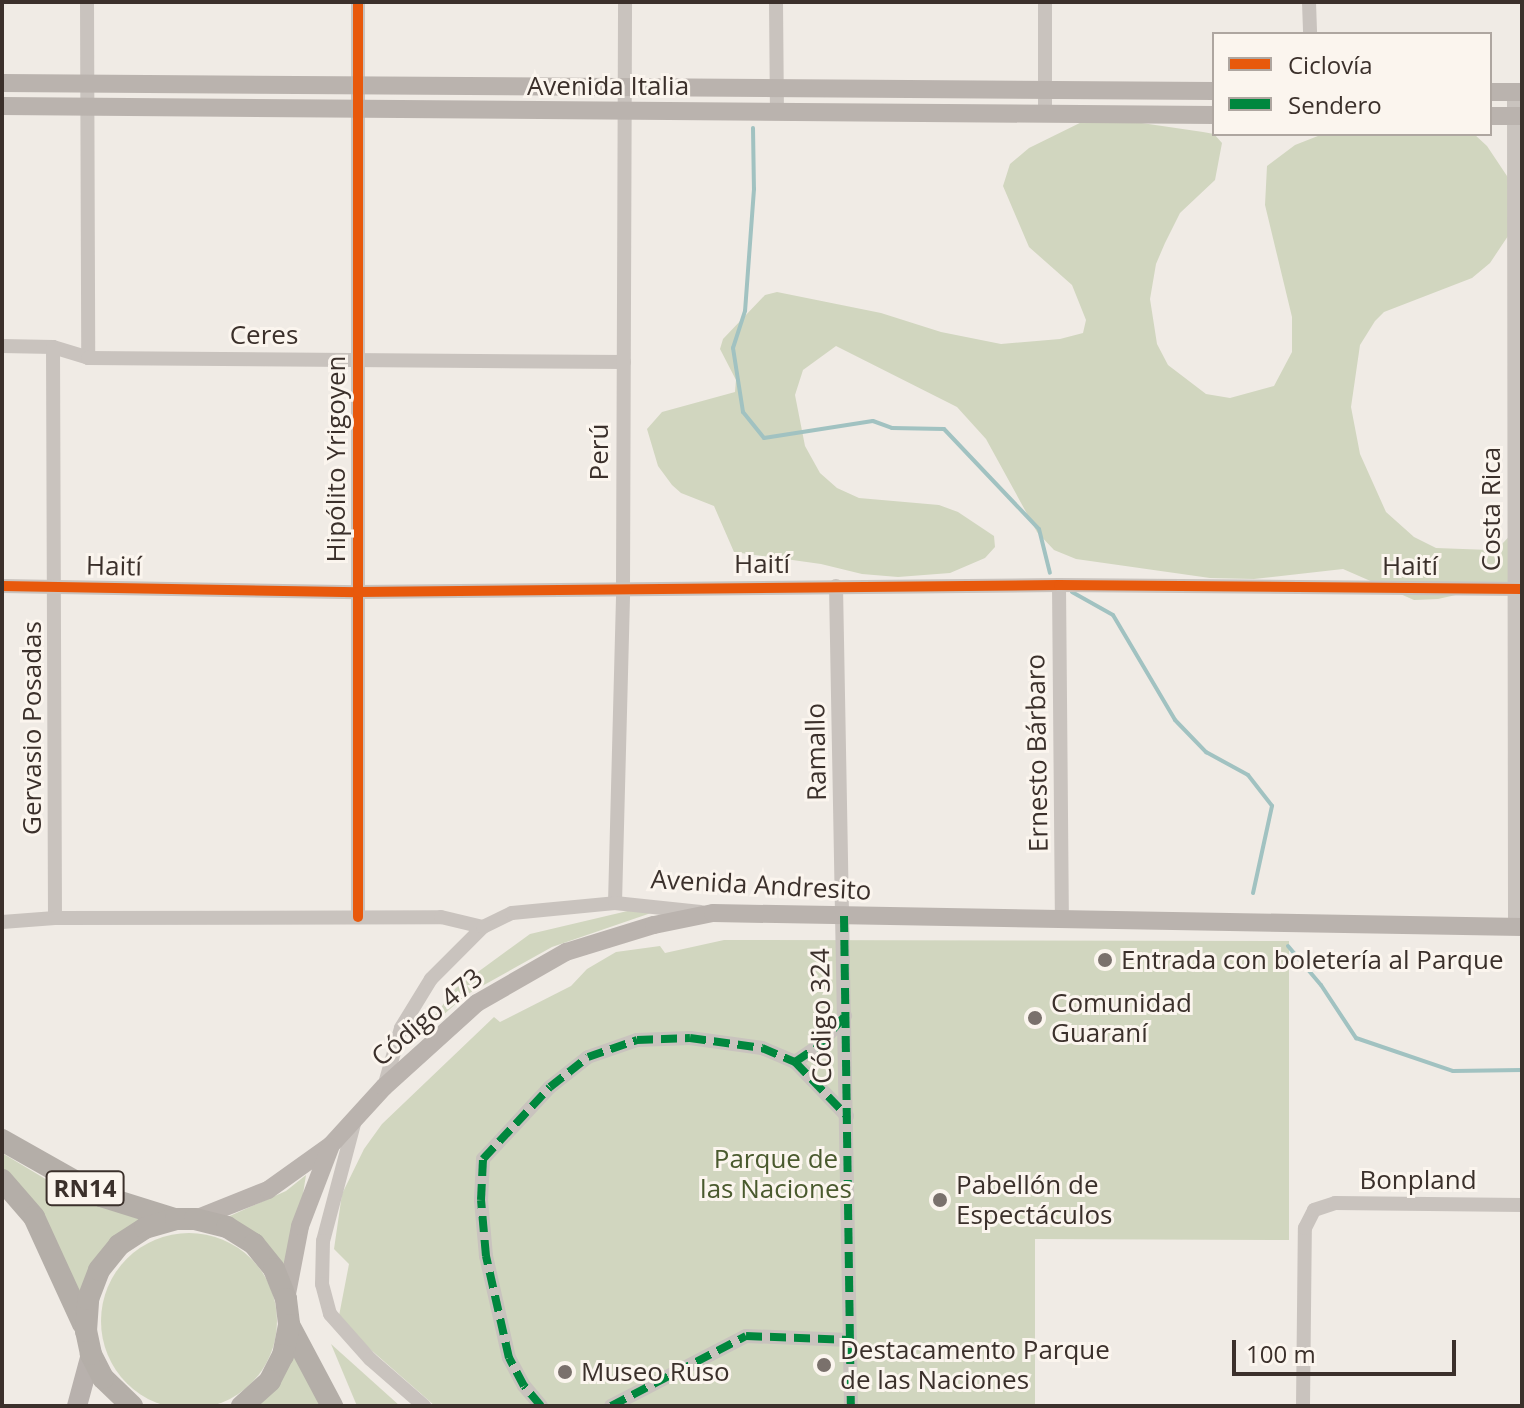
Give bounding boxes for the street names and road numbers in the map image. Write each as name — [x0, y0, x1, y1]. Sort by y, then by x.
street label: Avenida Italia — [527, 70, 689, 102]
street label: Ceres — [230, 319, 298, 351]
street label: Hipólito Yrigoyen — [320, 355, 352, 563]
street label: Perú — [583, 424, 615, 480]
street label: Costa Rica — [1475, 447, 1507, 571]
street label: Haití — [734, 548, 790, 580]
street label: Haití — [86, 550, 142, 582]
street label: Haití — [1382, 550, 1438, 582]
street label: Gervasio Posadas — [16, 621, 48, 835]
street label: Ernesto Bárbaro — [1020, 654, 1054, 852]
street label: Ramallo — [800, 703, 832, 801]
street label: Avenida Andresito — [650, 864, 872, 906]
street label: Código 324 — [804, 948, 838, 1084]
street label: Código 473 — [365, 961, 489, 1073]
street label: Bonpland — [1359, 1164, 1477, 1196]
road number: RN14 — [45, 1168, 125, 1208]

